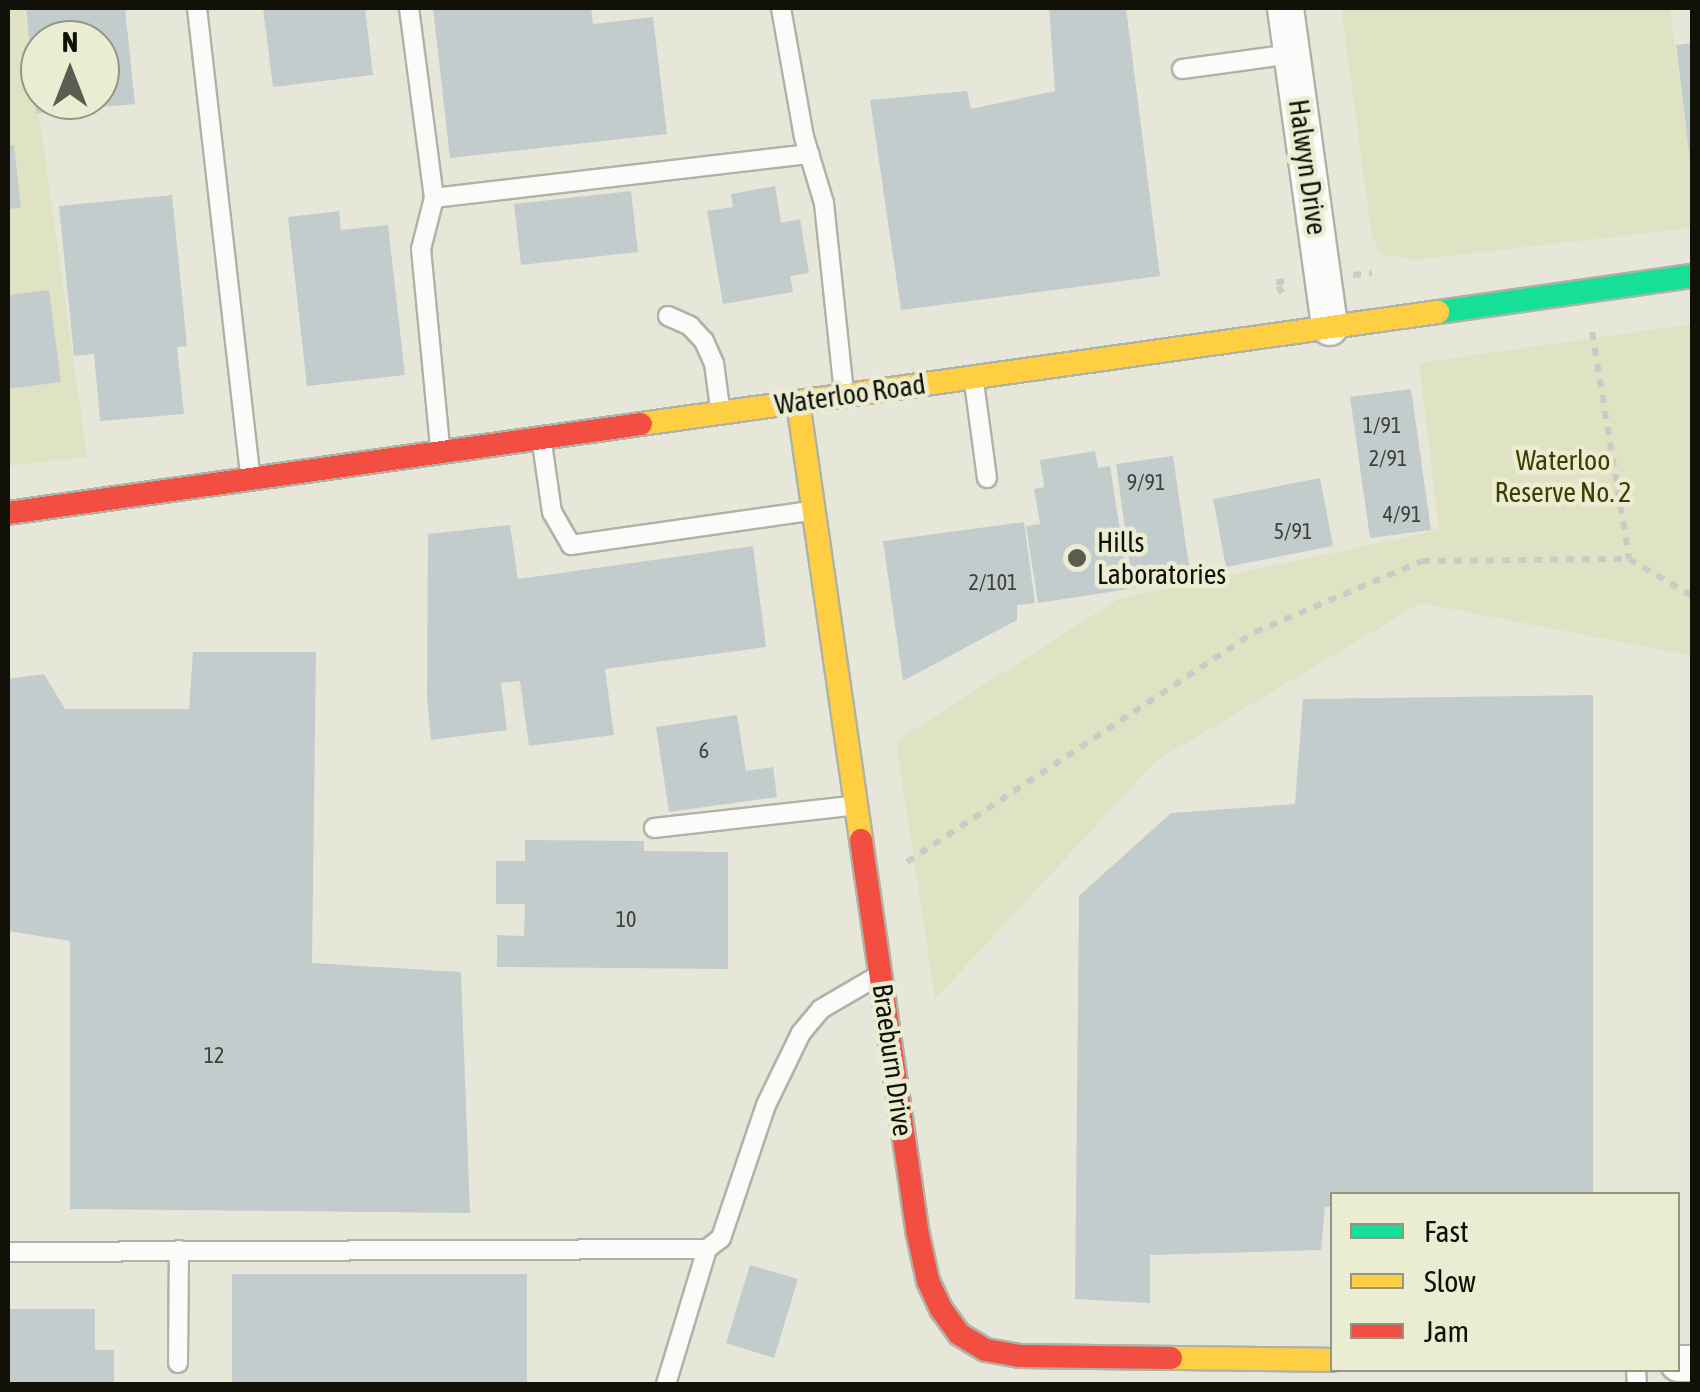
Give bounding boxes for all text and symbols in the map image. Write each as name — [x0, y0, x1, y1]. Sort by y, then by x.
north arrow — [20, 20, 120, 120]
text: N — [62, 26, 78, 58]
street label: Halwyn Drive — [1282, 97, 1334, 237]
street label: Waterloo Road — [772, 367, 928, 421]
house number: 1/91 — [1363, 413, 1401, 439]
park label: Waterloo Reserve No. 2 — [1494, 443, 1632, 509]
house number: 2/91 — [1369, 446, 1407, 472]
house number: 9/91 — [1127, 470, 1165, 496]
house number: 4/91 — [1383, 502, 1421, 528]
house number: 5/91 — [1274, 519, 1312, 545]
place label: Hills Laboratories — [1097, 525, 1226, 591]
marker: Hills Laboratories — [1066, 547, 1088, 569]
house number: 2/101 — [969, 570, 1017, 596]
house number: 6 — [699, 738, 709, 764]
house number: 10 — [616, 907, 636, 933]
street label: Braeburn Drive — [866, 982, 920, 1138]
house number: 12 — [204, 1043, 224, 1069]
legend — [1330, 1192, 1680, 1372]
text: Fast — [1424, 1214, 1469, 1248]
text: Slow — [1424, 1264, 1476, 1298]
text: Jam — [1424, 1314, 1469, 1348]

